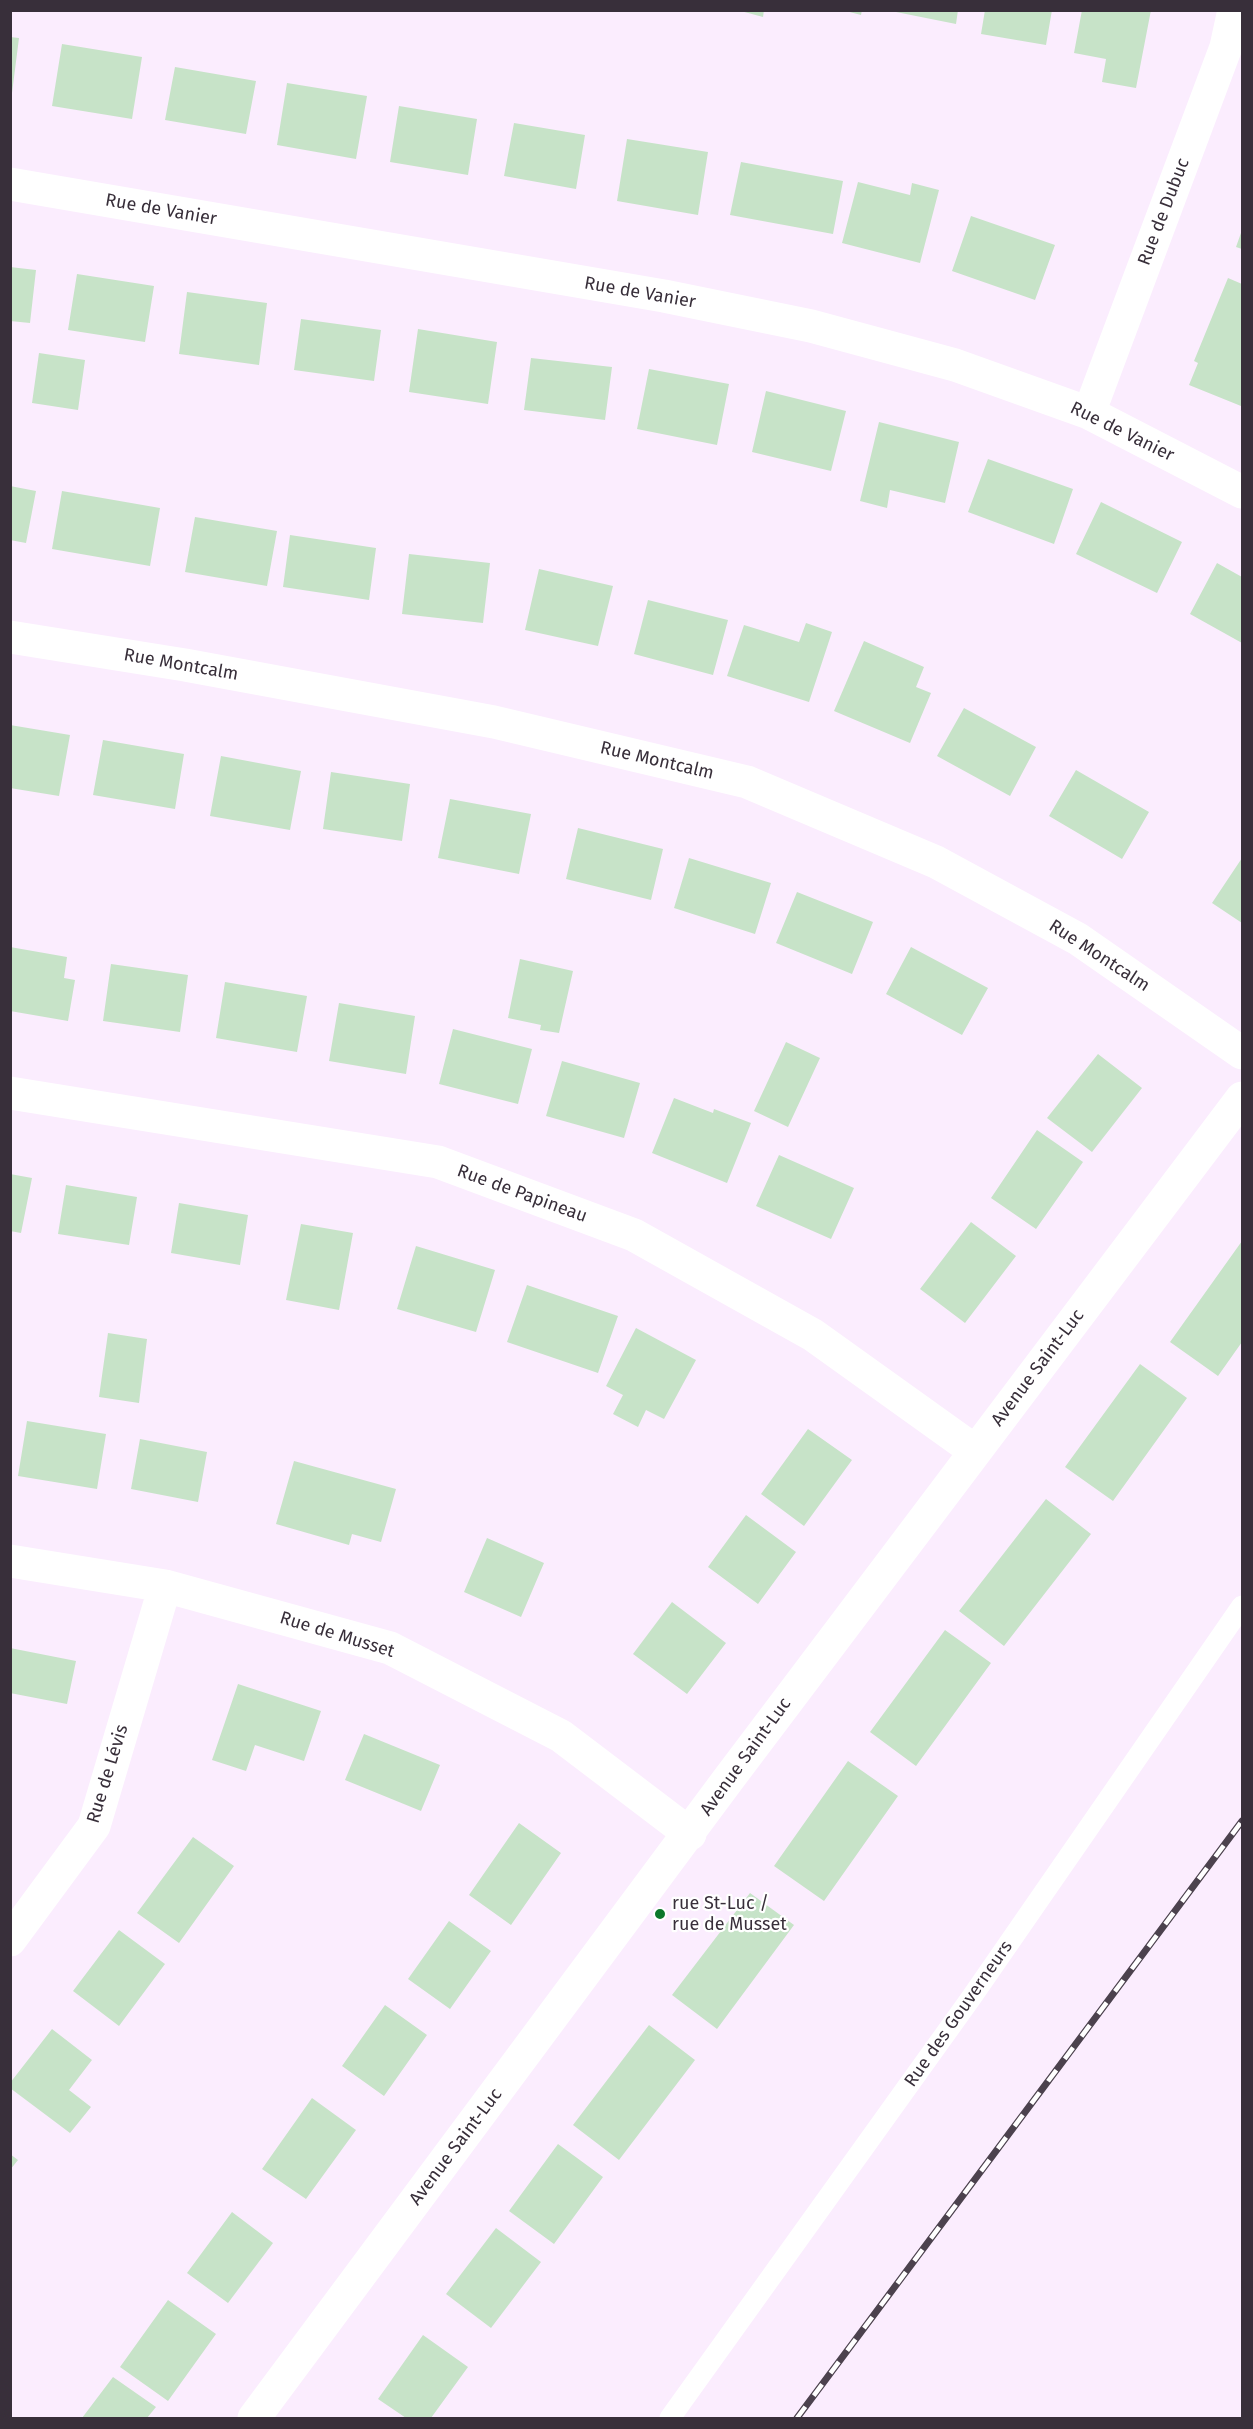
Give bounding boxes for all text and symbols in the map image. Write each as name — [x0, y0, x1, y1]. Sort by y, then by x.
street label: Rue de Dubuc — [1134, 155, 1194, 269]
street label: Rue de Vanier — [104, 190, 218, 230]
street label: Rue de Vanier — [583, 273, 697, 313]
street label: Rue de Vanier — [1067, 398, 1177, 466]
street label: Rue Montcalm — [122, 644, 240, 686]
street label: Rue Montcalm — [598, 737, 716, 785]
street label: Rue Montcalm — [1044, 915, 1154, 997]
street label: Rue de Papineau — [454, 1160, 590, 1228]
street label: Avenue Saint-Luc — [987, 1305, 1089, 1431]
street label: Rue de Musset — [277, 1607, 397, 1663]
street label: Avenue Saint-Luc — [696, 1694, 796, 1820]
street label: Rue de Lévis — [83, 1722, 133, 1826]
place label: rue St-Luc / rue de Musset — [672, 1893, 787, 1936]
marker: rue St-Luc / rue de Musset — [653, 1907, 667, 1921]
street label: Rue des Gouverneurs — [900, 1937, 1018, 2091]
street label: Avenue Saint-Luc — [405, 2084, 507, 2210]

